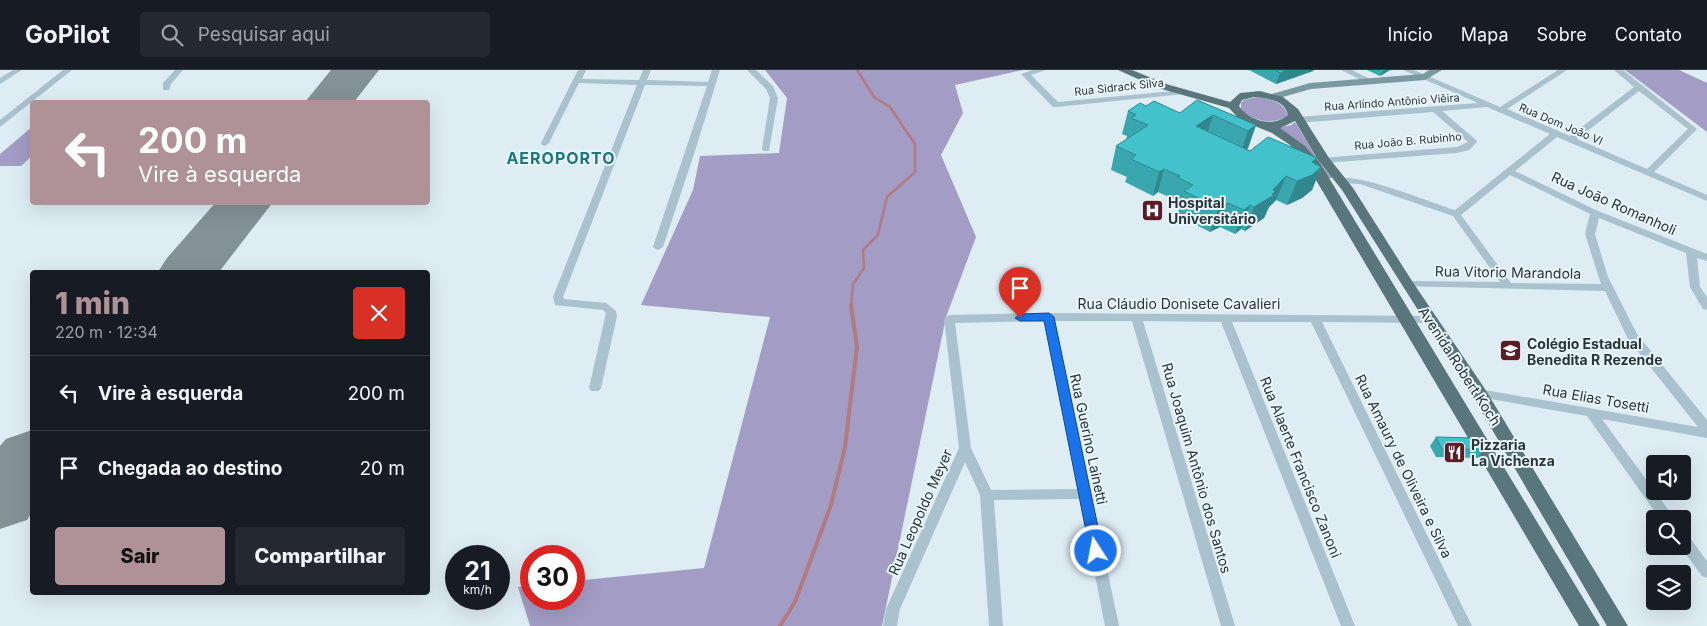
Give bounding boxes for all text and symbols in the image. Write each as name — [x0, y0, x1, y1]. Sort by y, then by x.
search box — [140, 12, 490, 57]
text: GoPilot — [25, 20, 110, 49]
icon: search — [158, 21, 186, 49]
text: Pesquisar aqui — [198, 23, 330, 46]
text: Início — [1388, 24, 1433, 45]
text: Mapa — [1461, 24, 1508, 45]
text: Sobre — [1536, 24, 1587, 45]
text: Contato — [1615, 24, 1682, 45]
street label: Rua Sidrack Silva — [1074, 75, 1164, 99]
street label: Rua Arlíndo Antônio Viêira — [1324, 90, 1460, 114]
street label: Rua Dom João VI — [1517, 100, 1605, 148]
text: 200 m — [138, 119, 247, 161]
icon: left — [55, 120, 120, 185]
street label: Rua João B. Rubinho — [1354, 129, 1463, 153]
district label: AEROPORTO — [506, 148, 616, 168]
text: Vire à esquerda — [138, 161, 301, 187]
street label: Rua João Romanholi — [1549, 168, 1679, 238]
place label: Hospital Universitário — [1168, 194, 1256, 227]
hospital icon: Hospital Universitário — [1140, 198, 1164, 222]
street label: Rua Vitorio Marandola — [1435, 262, 1581, 282]
pin — [999, 267, 1041, 318]
icon: arrive — [1006, 274, 1034, 302]
text: 1 min — [55, 285, 130, 321]
button: close — [353, 287, 405, 339]
street label: Rua Cláudio Donisete Cavalieri — [1078, 295, 1280, 312]
street label: Avenida Robert Koch — [1415, 304, 1505, 428]
text: 220 m · 12:34 — [55, 322, 158, 342]
place label: Colégio Estadual Benedita R Rezende — [1527, 335, 1662, 368]
school or university icon: Colégio Estadual Benedita R Rezende — [1499, 339, 1523, 363]
street label: Rua Joaquim Antônio dos Santos — [1159, 361, 1235, 575]
street label: Rua Amaury de Oliveira e Silva — [1352, 371, 1456, 561]
street label: Rua Guerino Lainetti — [1067, 372, 1111, 506]
street label: Rua Alaerte Francisco Zanoni — [1257, 374, 1345, 560]
icon: left — [55, 379, 83, 407]
street label: Rua Elias Tosetti — [1542, 380, 1650, 416]
text: Vire à esquerda — [98, 382, 243, 405]
text: 200 m — [347, 382, 405, 405]
place label: Pizzaria La Vichenza — [1471, 436, 1555, 469]
restaurant icon: Pizzaria La Vichenza — [1443, 440, 1467, 464]
street label: Rua Leopoldo Meyer — [884, 446, 956, 578]
icon: arrive — [55, 454, 83, 482]
map controls — [1646, 455, 1691, 610]
button: sound — [1646, 455, 1691, 500]
text: Chegada ao destino — [98, 457, 282, 480]
text: 20 m — [359, 457, 405, 480]
button: search — [1646, 510, 1691, 555]
position arrow — [1069, 524, 1121, 576]
button: Sair — [55, 527, 225, 585]
button: Compartilhar — [235, 527, 405, 585]
speed limit sign: 30 — [520, 545, 585, 610]
text: 21 — [464, 556, 491, 586]
button: layers — [1646, 565, 1691, 610]
text: km/h — [463, 582, 492, 597]

